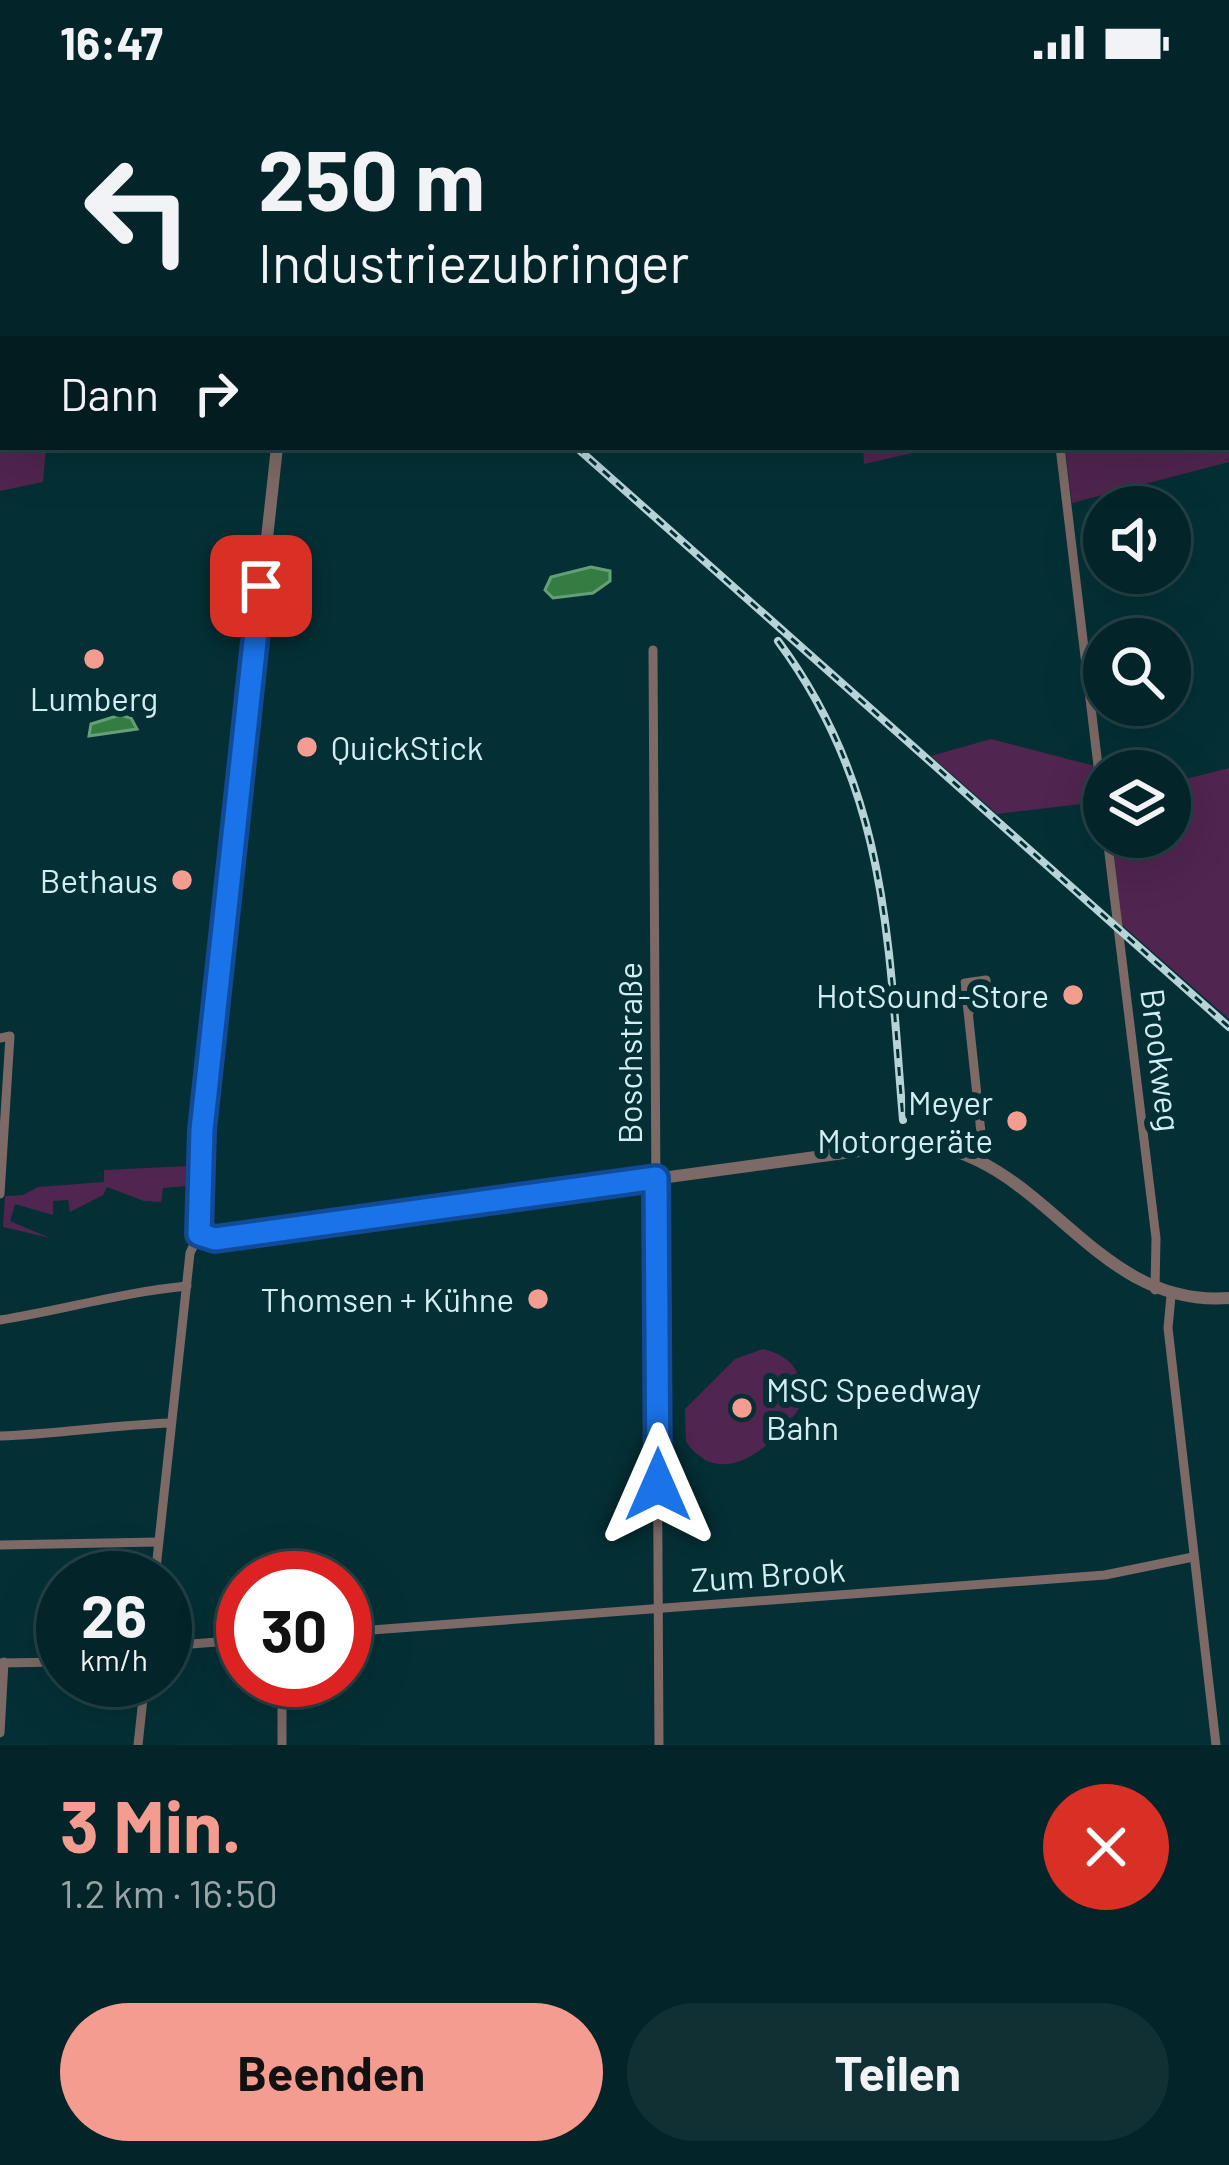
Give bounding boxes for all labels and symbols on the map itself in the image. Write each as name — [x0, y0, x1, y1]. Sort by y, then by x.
pin — [210, 535, 312, 637]
marker: Lumberg — [81, 646, 107, 672]
place label: Lumberg — [30, 678, 158, 718]
place label: QuickStick — [331, 727, 483, 767]
marker: QuickStick — [294, 734, 320, 760]
place label: Bethaus — [40, 860, 158, 900]
marker: Bethaus — [169, 867, 195, 893]
street label: Boschstraße — [609, 962, 649, 1144]
place label: HotSound-Store — [816, 975, 1049, 1015]
marker: HotSound-Store — [1060, 982, 1086, 1008]
street label: Brookweg — [1133, 986, 1191, 1134]
place label: Meyer Motorgeräte — [817, 1082, 993, 1160]
marker: Meyer Motorgeräte — [1004, 1108, 1030, 1134]
place label: Thomsen + Kühne — [261, 1279, 514, 1319]
marker: Thomsen + Kühne — [525, 1286, 551, 1312]
place label: MSC Speedway Bahn — [766, 1369, 981, 1447]
marker: MSC Speedway Bahn — [729, 1395, 755, 1421]
position arrow — [595, 1422, 721, 1548]
street label: Zum Brook — [689, 1549, 847, 1599]
speed limit sign: 30 — [216, 1551, 372, 1707]

